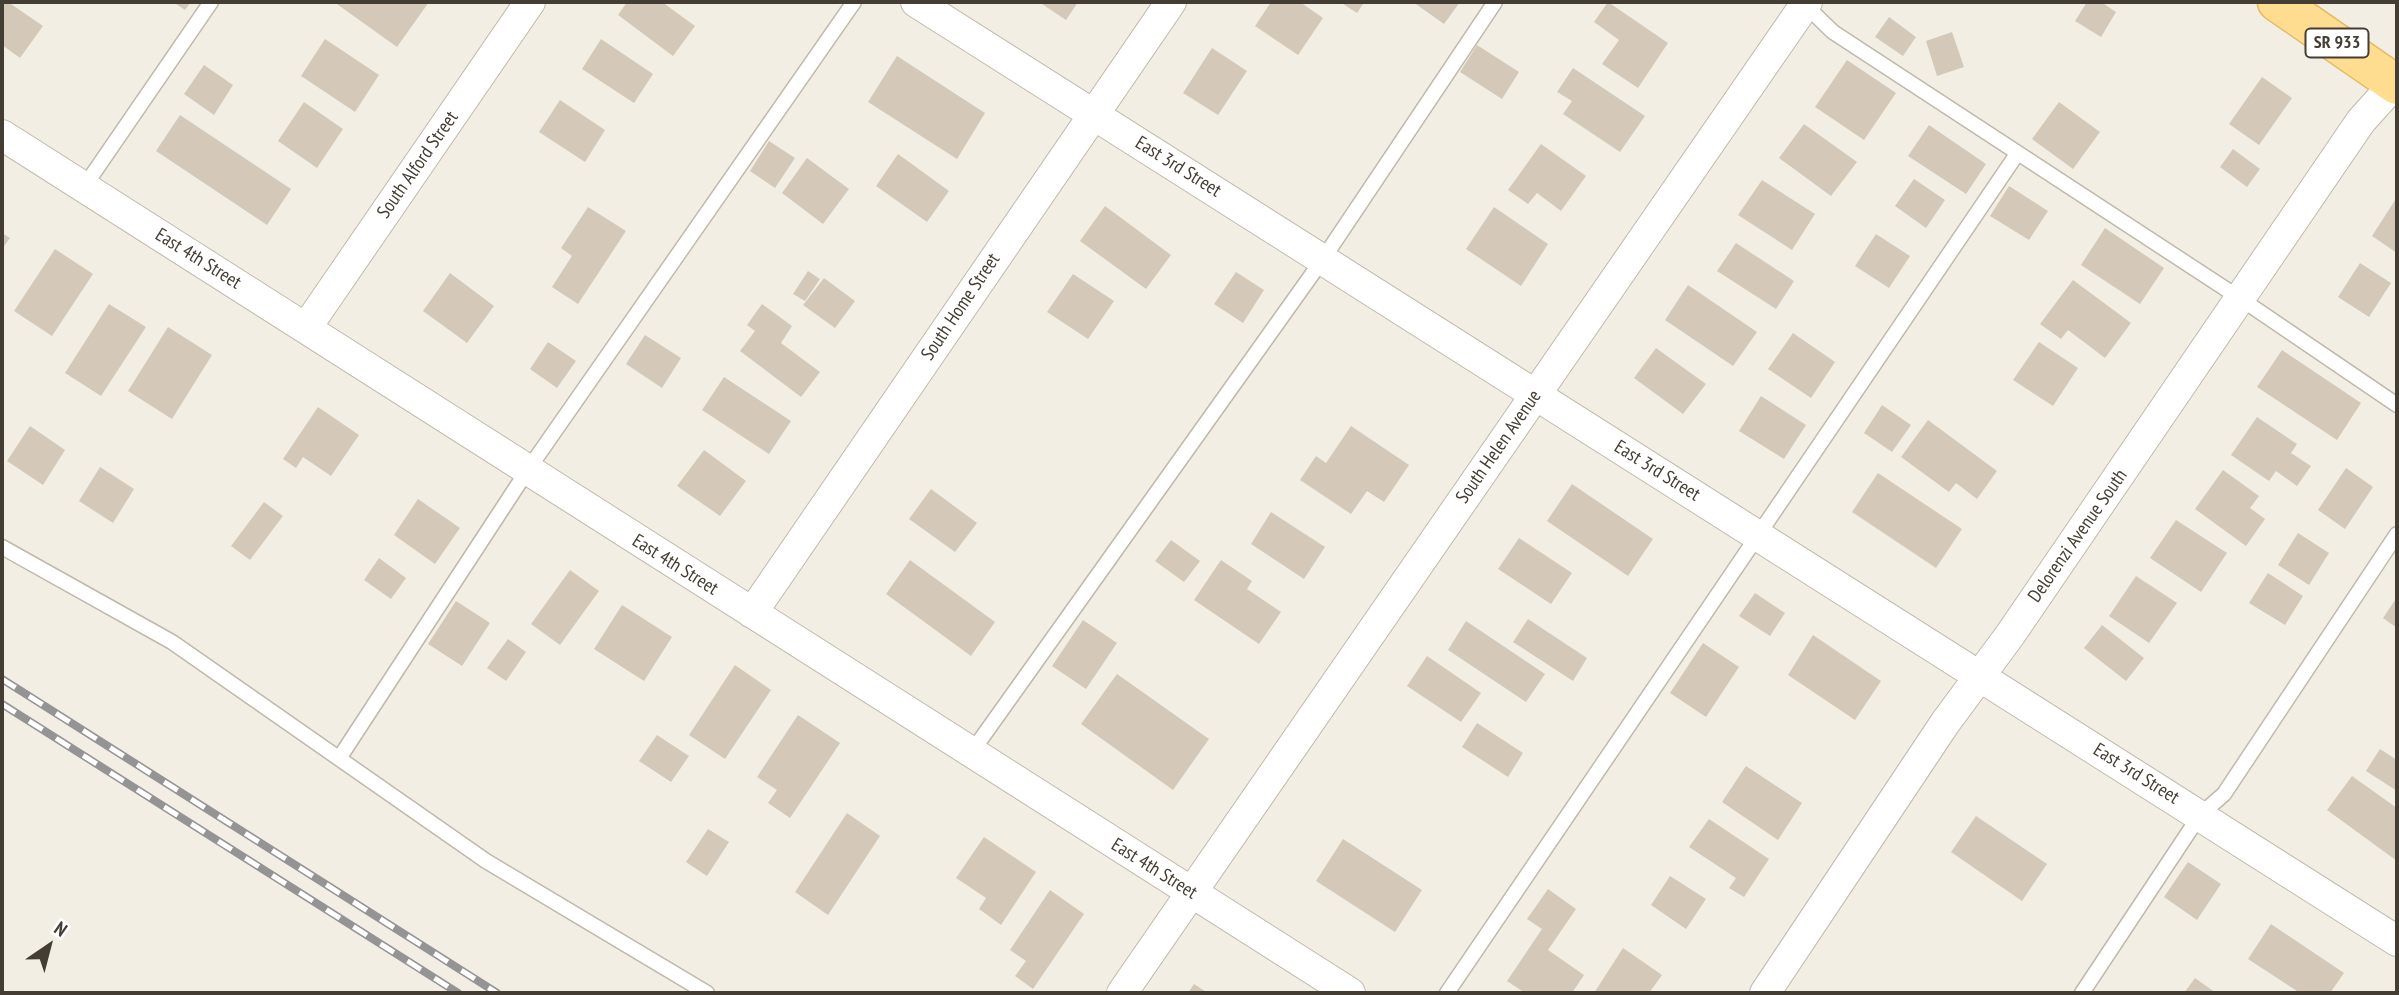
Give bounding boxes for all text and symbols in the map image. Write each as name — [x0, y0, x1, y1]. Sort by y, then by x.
road number: SR 933 — [2306, 28, 2368, 58]
street label: South Alford Street — [373, 107, 463, 223]
street label: East 3rd Street — [1131, 132, 1225, 202]
street label: East 4th Street — [151, 224, 245, 294]
street label: South Home Street — [917, 249, 1005, 365]
street label: South Helen Avenue — [1452, 386, 1546, 508]
street label: East 3rd Street — [1610, 436, 1704, 506]
street label: Delorenzi Avenue South — [2024, 465, 2132, 607]
street label: East 4th Street — [628, 530, 722, 600]
street label: East 3rd Street — [2089, 739, 2183, 809]
street label: East 4th Street — [1107, 834, 1201, 904]
north arrow — [14, 911, 84, 981]
text: N — [50, 916, 72, 942]

